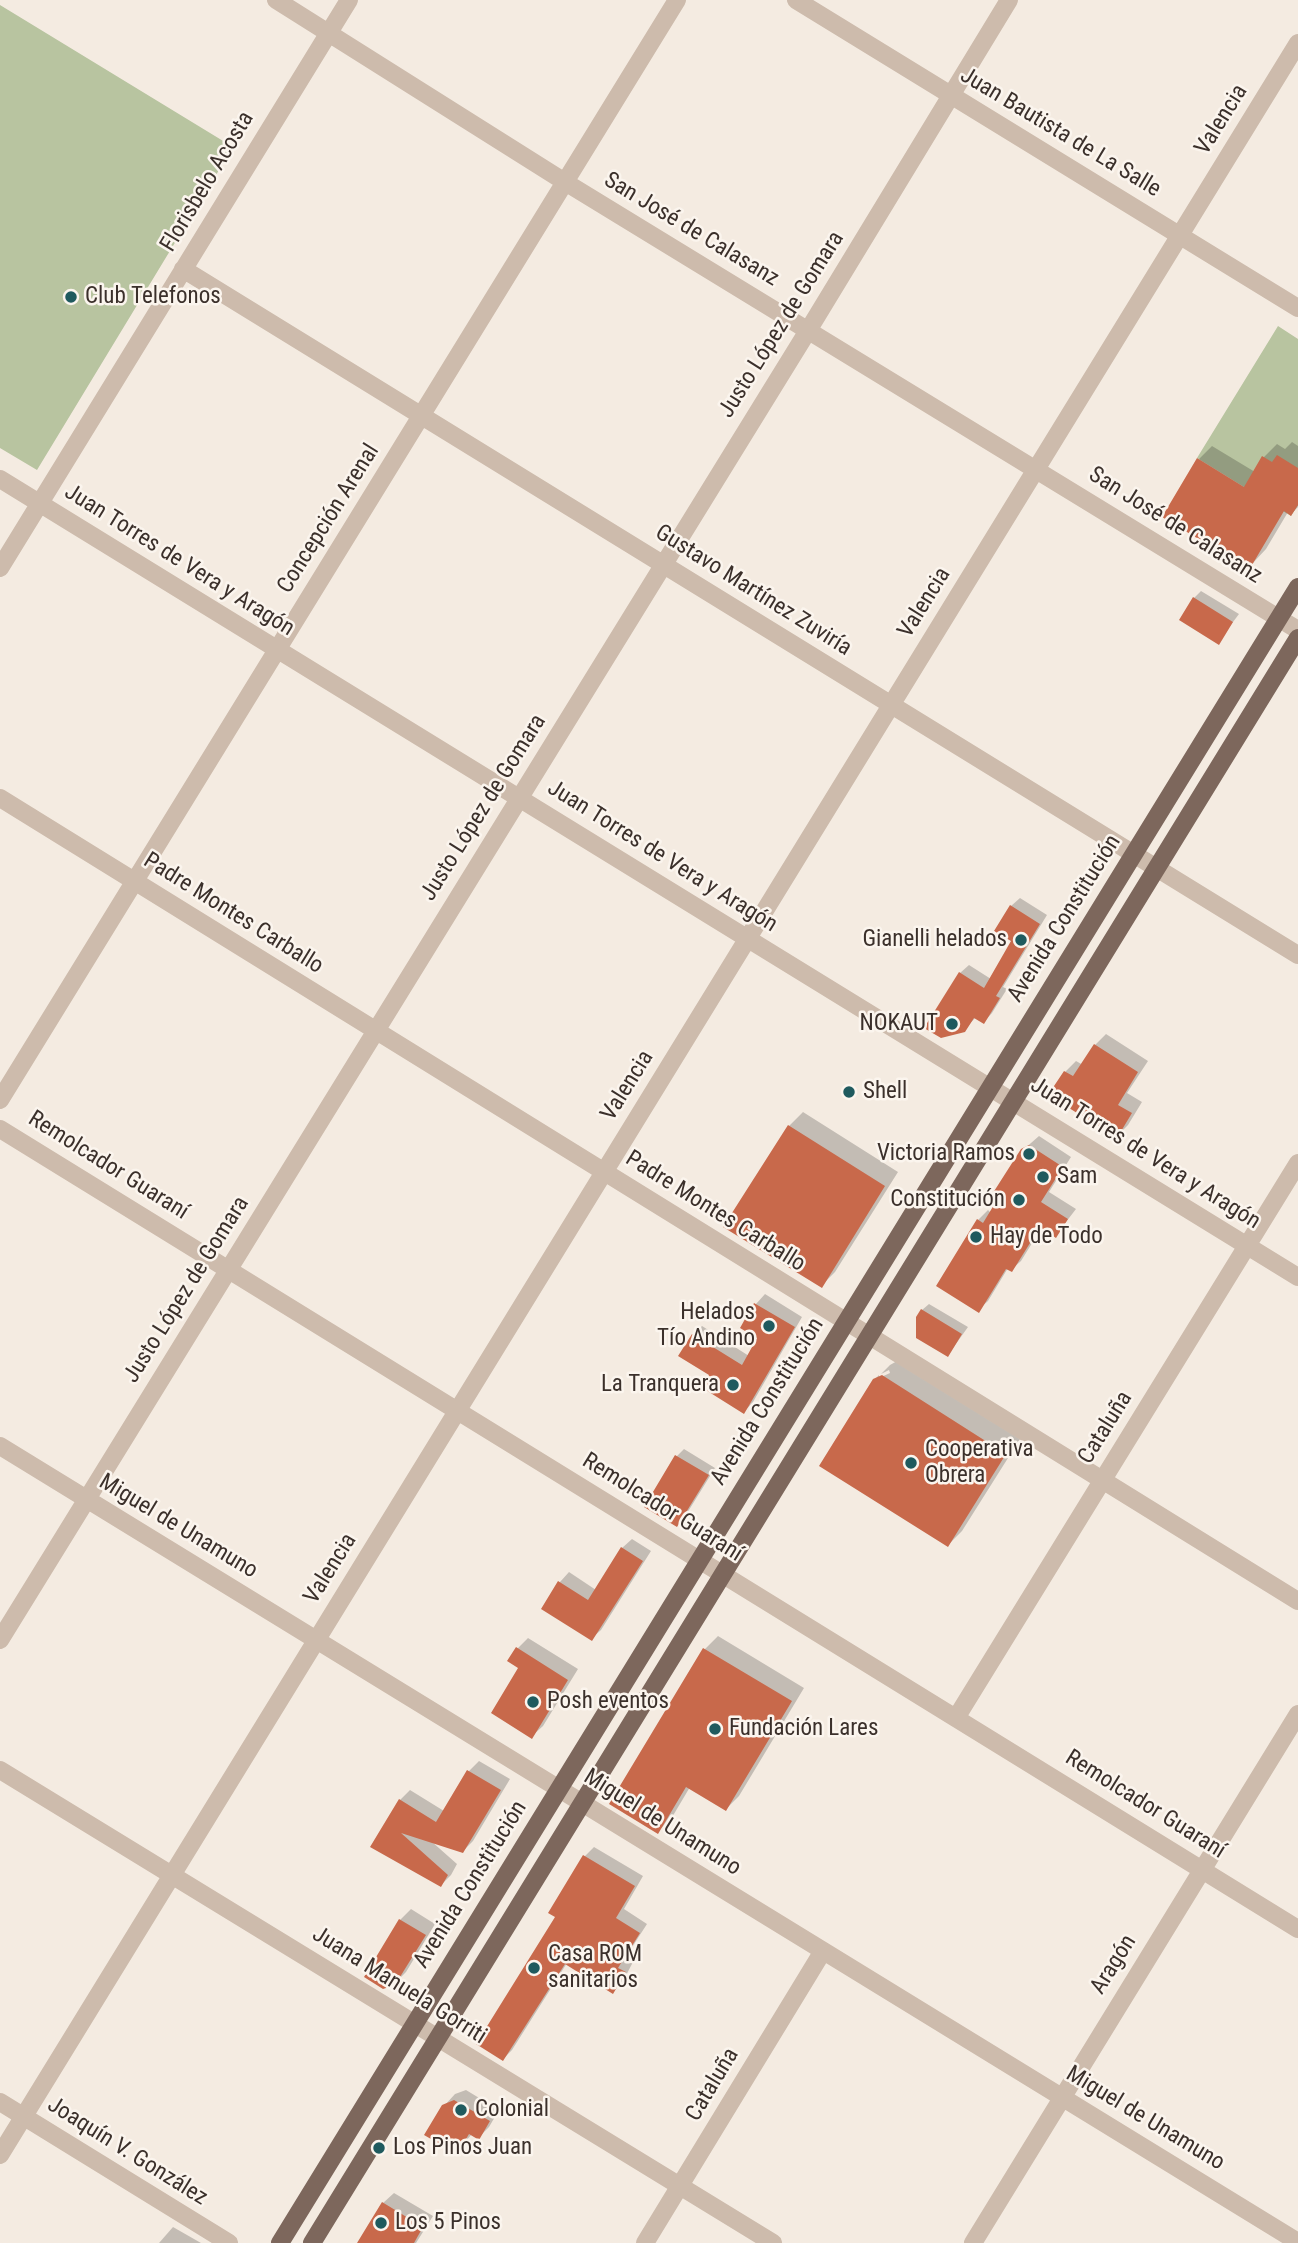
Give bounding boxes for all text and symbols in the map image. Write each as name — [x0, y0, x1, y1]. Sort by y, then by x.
street label: Juan Bautista de La Salle — [955, 62, 1165, 204]
street label: Valencia — [1190, 80, 1254, 160]
street label: Florisbelo Acosta — [155, 107, 261, 257]
street label: San José de Calasanz — [599, 167, 783, 293]
street label: Justo López de Gomara — [713, 227, 851, 423]
place label: Club Telefonos — [85, 283, 221, 311]
marker: Club Telefonos — [63, 289, 79, 305]
street label: Concepción Arenal — [272, 439, 386, 599]
street label: San José de Calasanz — [1083, 462, 1267, 590]
street label: Juan Torres de Vera y Aragón — [59, 479, 299, 643]
street label: Gustavo Martínez Zuviría — [650, 519, 856, 663]
street label: Valencia — [893, 563, 957, 643]
street label: Justo López de Gomara — [415, 710, 553, 906]
street label: Juan Torres de Vera y Aragón — [542, 775, 782, 939]
street label: Avenida Constitución — [1002, 830, 1128, 1008]
street label: Padre Montes Carballo — [138, 847, 328, 981]
place label: Gianelli helados — [862, 926, 1007, 954]
marker: Gianelli helados — [1013, 932, 1029, 948]
place label: NOKAUT — [859, 1010, 938, 1038]
marker: NOKAUT — [944, 1016, 960, 1032]
street label: Valencia — [596, 1046, 660, 1126]
street label: Juan Torres de Vera y Aragón — [1025, 1072, 1265, 1236]
place label: Shell — [863, 1078, 907, 1106]
marker: Shell — [841, 1084, 857, 1100]
street label: Remolcador Guaraní — [23, 1106, 193, 1226]
place label: Victoria Ramos — [877, 1140, 1015, 1168]
street label: Padre Montes Carballo — [620, 1145, 810, 1279]
marker: Victoria Ramos — [1021, 1146, 1037, 1162]
place label: Sam — [1057, 1163, 1097, 1191]
marker: Sam — [1035, 1169, 1051, 1185]
place label: Constitución — [890, 1186, 1005, 1214]
street label: Justo López de Gomara — [118, 1192, 256, 1388]
marker: Constitución — [1011, 1192, 1027, 1208]
place label: Hay de Todo — [990, 1223, 1103, 1251]
marker: Hay de Todo — [968, 1229, 984, 1245]
place label: Helados Tío Andino — [657, 1299, 755, 1353]
street label: Avenida Constitución — [705, 1313, 831, 1491]
marker: Helados Tío Andino — [761, 1318, 777, 1334]
place label: La Tranquera — [601, 1371, 719, 1399]
marker: La Tranquera — [725, 1377, 741, 1393]
street label: Cataluña — [1073, 1387, 1139, 1469]
place label: Cooperativa Obrera — [925, 1436, 1034, 1490]
street label: Remolcador Guaraní — [577, 1448, 747, 1568]
marker: Cooperativa Obrera — [903, 1455, 919, 1471]
street label: Miguel de Unamuno — [94, 1469, 262, 1585]
street label: Valencia — [299, 1529, 363, 1609]
place label: Posh eventos — [547, 1688, 669, 1716]
marker: Posh eventos — [525, 1694, 541, 1710]
place label: Fundación Lares — [729, 1715, 878, 1743]
marker: Fundación Lares — [707, 1721, 723, 1737]
street label: Remolcador Guaraní — [1060, 1745, 1230, 1865]
street label: Miguel de Unamuno — [578, 1764, 746, 1882]
street label: Avenida Constitución — [408, 1796, 534, 1974]
street label: Juana Manuela Gorriti — [307, 1921, 491, 2051]
street label: Aragón — [1085, 1930, 1143, 2000]
place label: Casa ROM sanitarios — [548, 1941, 642, 1995]
marker: Casa ROM sanitarios — [526, 1960, 542, 1976]
street label: Cataluña — [680, 2043, 746, 2127]
street label: Miguel de Unamuno — [1061, 2061, 1229, 2177]
street label: Joaquín V. González — [42, 2092, 212, 2212]
place label: Colonial — [475, 2096, 549, 2124]
marker: Colonial — [453, 2102, 469, 2118]
place label: Los Pinos Juan — [393, 2134, 532, 2162]
marker: Los Pinos Juan — [371, 2140, 387, 2156]
place label: Los 5 Pinos — [395, 2209, 501, 2237]
marker: Los 5 Pinos — [373, 2215, 389, 2231]

